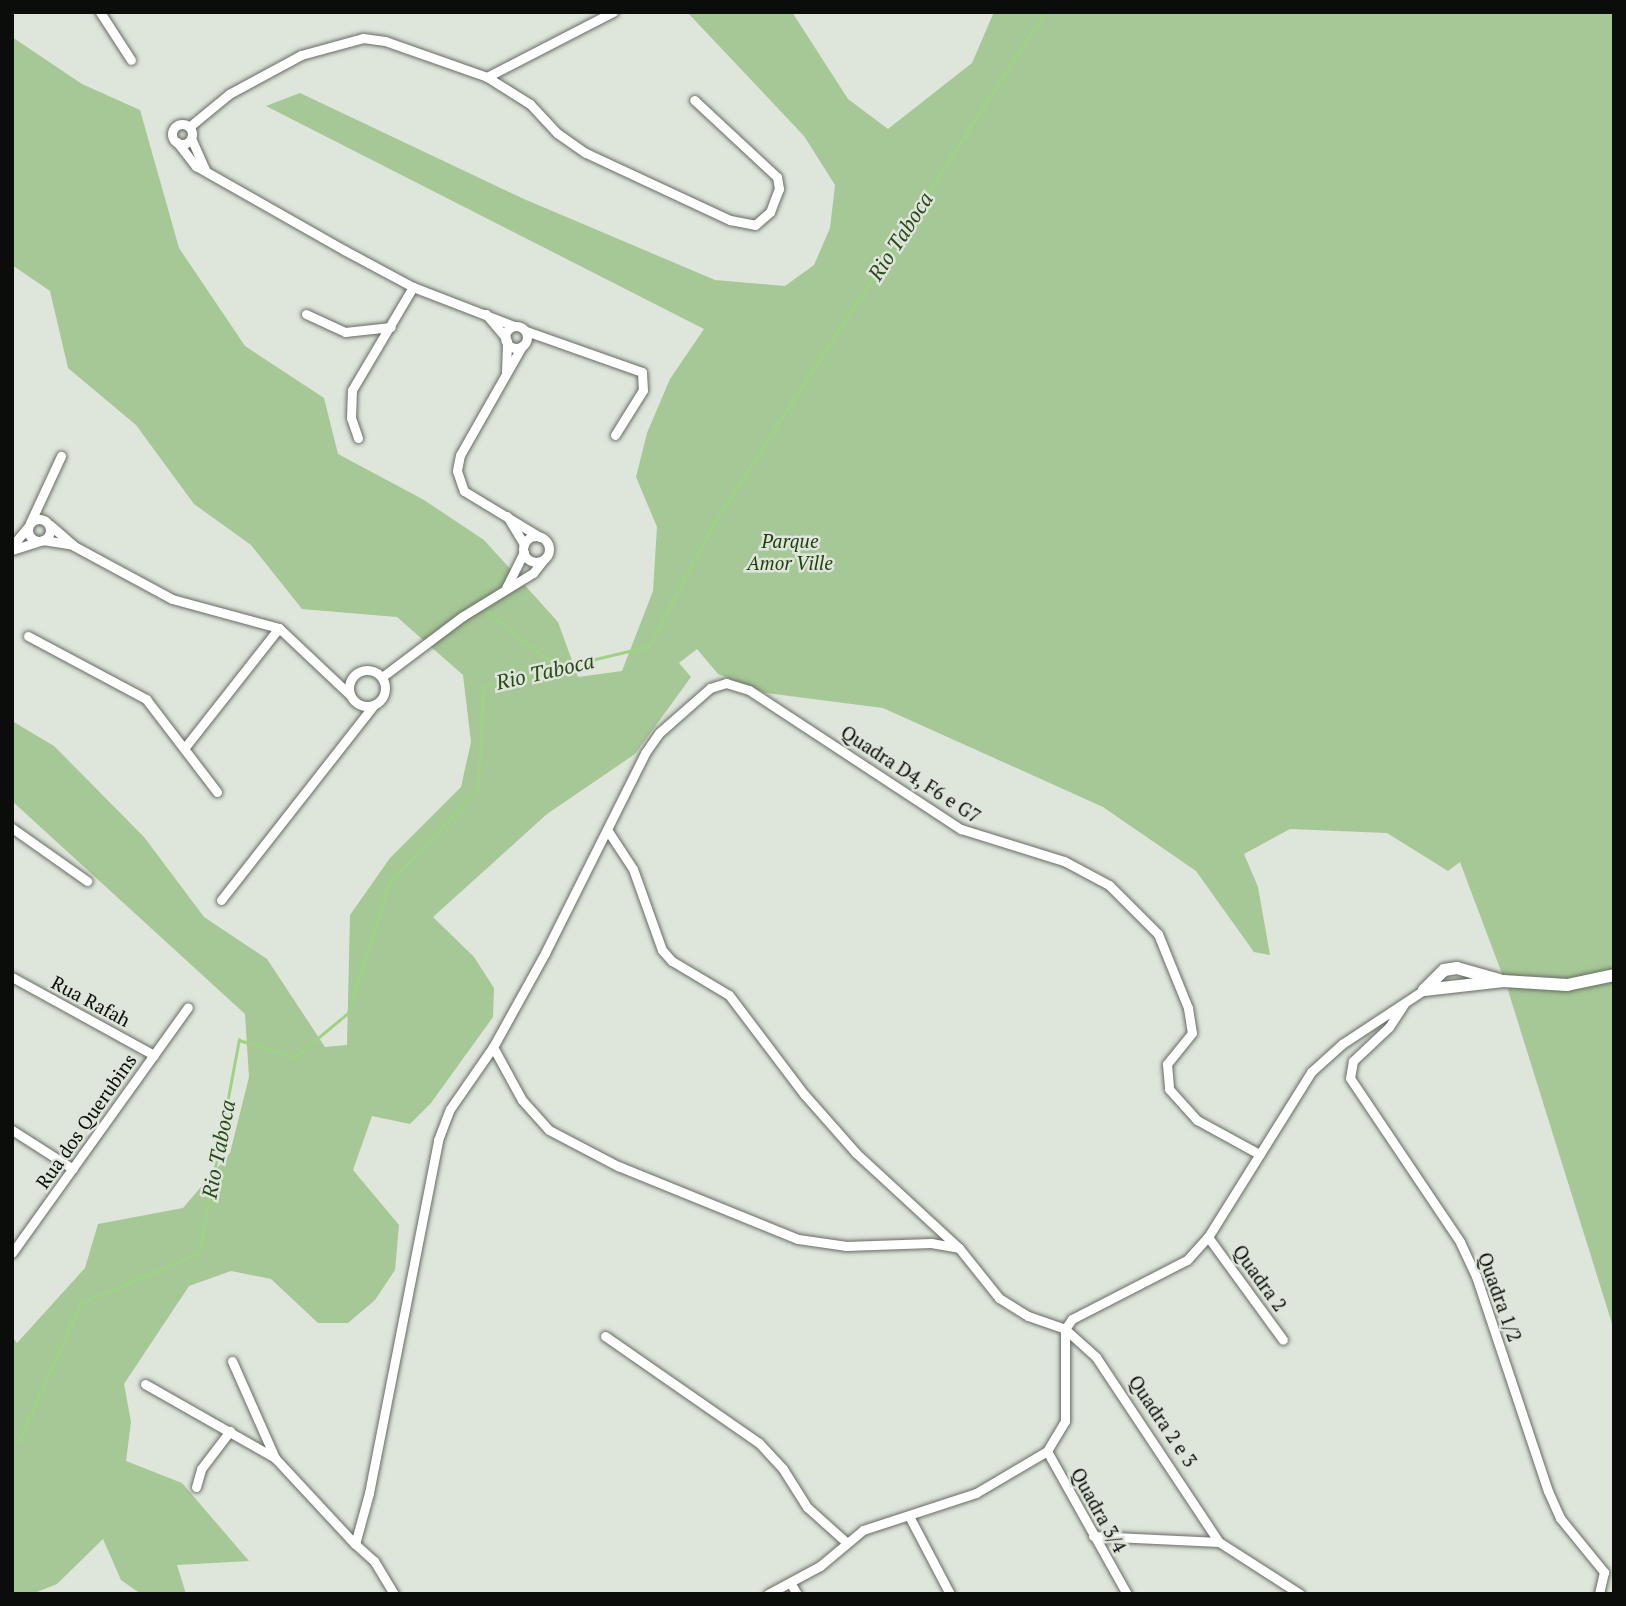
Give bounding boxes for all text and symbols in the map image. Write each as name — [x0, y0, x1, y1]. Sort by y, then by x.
water label: Rio Taboca — [862, 187, 938, 285]
park label: Parque Amor Ville — [747, 530, 833, 574]
water label: Rio Taboca — [493, 647, 597, 695]
street label: Quadra D4, F6 e G7 — [837, 720, 985, 828]
street label: Rua Rafah — [48, 971, 134, 1031]
street label: Rua dos Querubins — [31, 1049, 141, 1193]
water label: Rio Taboca — [196, 1098, 240, 1200]
street label: Quadra 2 — [1228, 1240, 1292, 1316]
street label: Quadra 1/2 — [1473, 1249, 1527, 1345]
street label: Quadra 2 e 3 — [1124, 1371, 1202, 1471]
street label: Quadra 3/4 — [1066, 1464, 1132, 1556]

